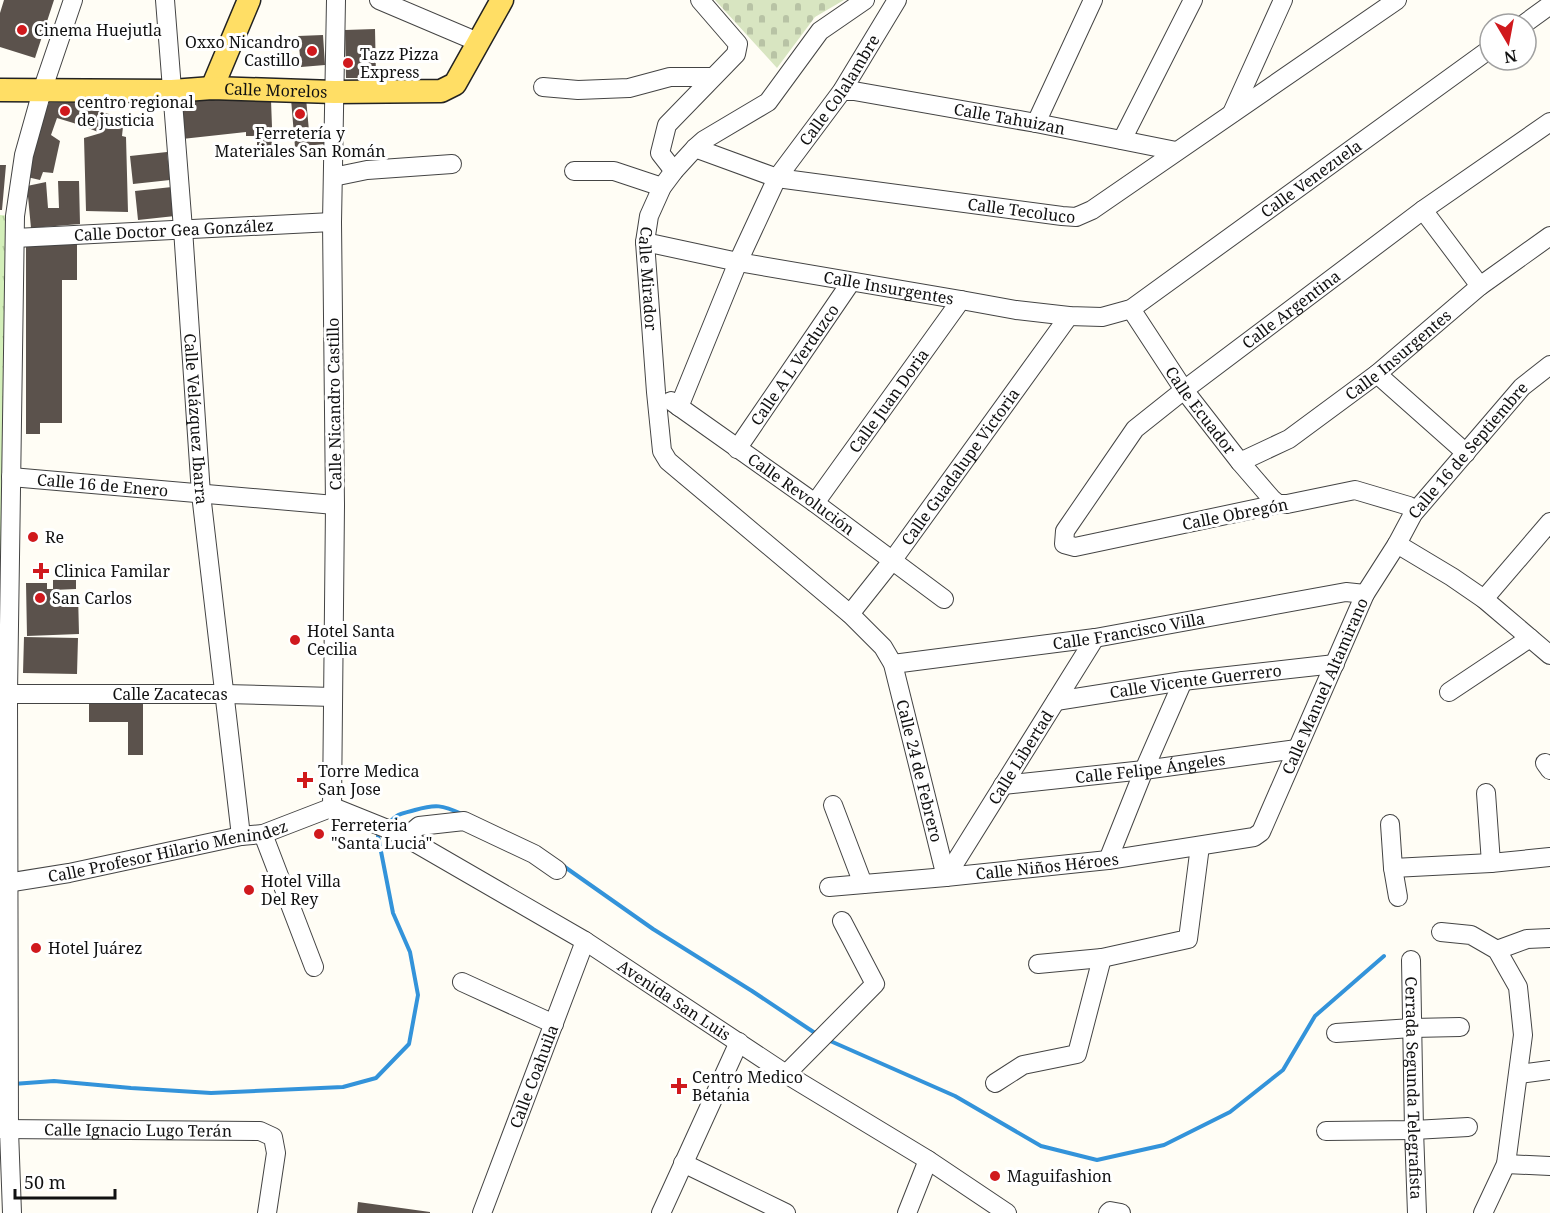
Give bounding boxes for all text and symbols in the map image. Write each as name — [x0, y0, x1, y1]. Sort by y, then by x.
north arrow — [1478, 12, 1538, 72]
place label: Cinema Huejutla — [34, 19, 162, 41]
marker: Cinema Huejutla — [15, 23, 29, 37]
street label: Calle Colalambre — [794, 30, 885, 150]
place label: Oxxo Nicandro Castillo — [185, 31, 300, 71]
place label: Tazz Pizza Express — [360, 43, 439, 83]
marker: Oxxo Nicandro Castillo — [305, 44, 319, 58]
text: N — [1502, 45, 1519, 69]
marker: Tazz Pizza Express — [341, 56, 355, 70]
street label: Calle Morelos — [224, 77, 328, 103]
place label: centro regional de justicia — [77, 91, 194, 131]
street label: Calle Tahuizan — [952, 98, 1067, 140]
marker: centro regional de justicia — [58, 104, 72, 118]
marker: Ferretería y Materiales San Román — [293, 107, 307, 121]
place label: Ferretería y Materiales San Román — [214, 122, 386, 162]
street label: Calle Venezuela — [1256, 135, 1366, 223]
street label: Calle Tecoluco — [966, 193, 1076, 228]
street label: Calle Doctor Gea González — [73, 214, 274, 246]
street label: Calle Mirador — [634, 225, 663, 332]
street label: Calle Argentina — [1237, 265, 1345, 354]
street label: Calle Insurgentes — [822, 266, 955, 310]
street label: Calle A L Verduzco — [745, 300, 844, 430]
street label: Calle Insurgentes — [1340, 304, 1456, 405]
street label: Calle Nicandro Castillo — [321, 317, 347, 491]
street label: Calle Velázquez Ibarra — [179, 333, 213, 506]
street label: Calle Juan Doria — [844, 344, 934, 457]
street label: Calle Ecuador — [1160, 362, 1241, 459]
street label: Calle 16 de Septiembre — [1403, 377, 1533, 523]
street label: Calle Guadalupe Victoria — [896, 384, 1024, 550]
street label: Calle Revolución — [743, 448, 859, 540]
street label: Calle 16 de Enero — [36, 468, 169, 502]
street label: Calle Obregón — [1180, 493, 1290, 535]
place label: Re — [45, 526, 64, 548]
marker: Re — [26, 530, 40, 544]
place label: Clinica Familar — [54, 560, 170, 582]
marker: Clinica Familar — [32, 562, 50, 580]
place label: San Carlos — [52, 587, 132, 609]
marker: San Carlos — [33, 591, 47, 605]
street label: Calle Manuel Altamirano — [1277, 594, 1373, 778]
street label: Calle Francisco Villa — [1051, 607, 1206, 654]
place label: Hotel Santa Cecilia — [307, 620, 395, 660]
marker: Hotel Santa Cecilia — [288, 633, 302, 647]
street label: Calle Vicente Guerrero — [1108, 659, 1283, 703]
street label: Calle Zacatecas — [112, 683, 228, 705]
street label: Calle 24 de Febrero — [891, 697, 948, 844]
street label: Calle Libertad — [983, 706, 1058, 809]
street label: Calle Felipe Ángeles — [1074, 748, 1226, 788]
place label: Torre Medica San Jose — [318, 760, 419, 800]
marker: Torre Medica San Jose — [296, 771, 314, 789]
place label: Ferreteria "Santa Lucia" — [331, 814, 432, 854]
street label: Calle Profesor Hilario Menindez — [46, 815, 291, 887]
marker: Ferreteria "Santa Lucia" — [312, 827, 326, 841]
street label: Calle Niños Héroes — [974, 847, 1120, 885]
place label: Hotel Villa Del Rey — [261, 870, 341, 910]
marker: Hotel Villa Del Rey — [242, 883, 256, 897]
place label: Hotel Juárez — [48, 937, 142, 959]
marker: Hotel Juárez — [29, 941, 43, 955]
street label: Avenida San Luis — [614, 955, 735, 1046]
street label: Cerrada Segunda Telegrafista — [1400, 976, 1428, 1200]
street label: Calle Coahuila — [504, 1022, 563, 1131]
place label: Centro Medico Betania — [692, 1066, 803, 1106]
marker: Centro Medico Betania — [670, 1077, 688, 1095]
street label: Calle Ignacio Lugo Terán — [44, 1118, 232, 1142]
scale bar — [15, 1162, 116, 1200]
place label: Maguifashion — [1007, 1165, 1112, 1187]
marker: Maguifashion — [988, 1169, 1002, 1183]
text: 50 m — [24, 1170, 66, 1194]

